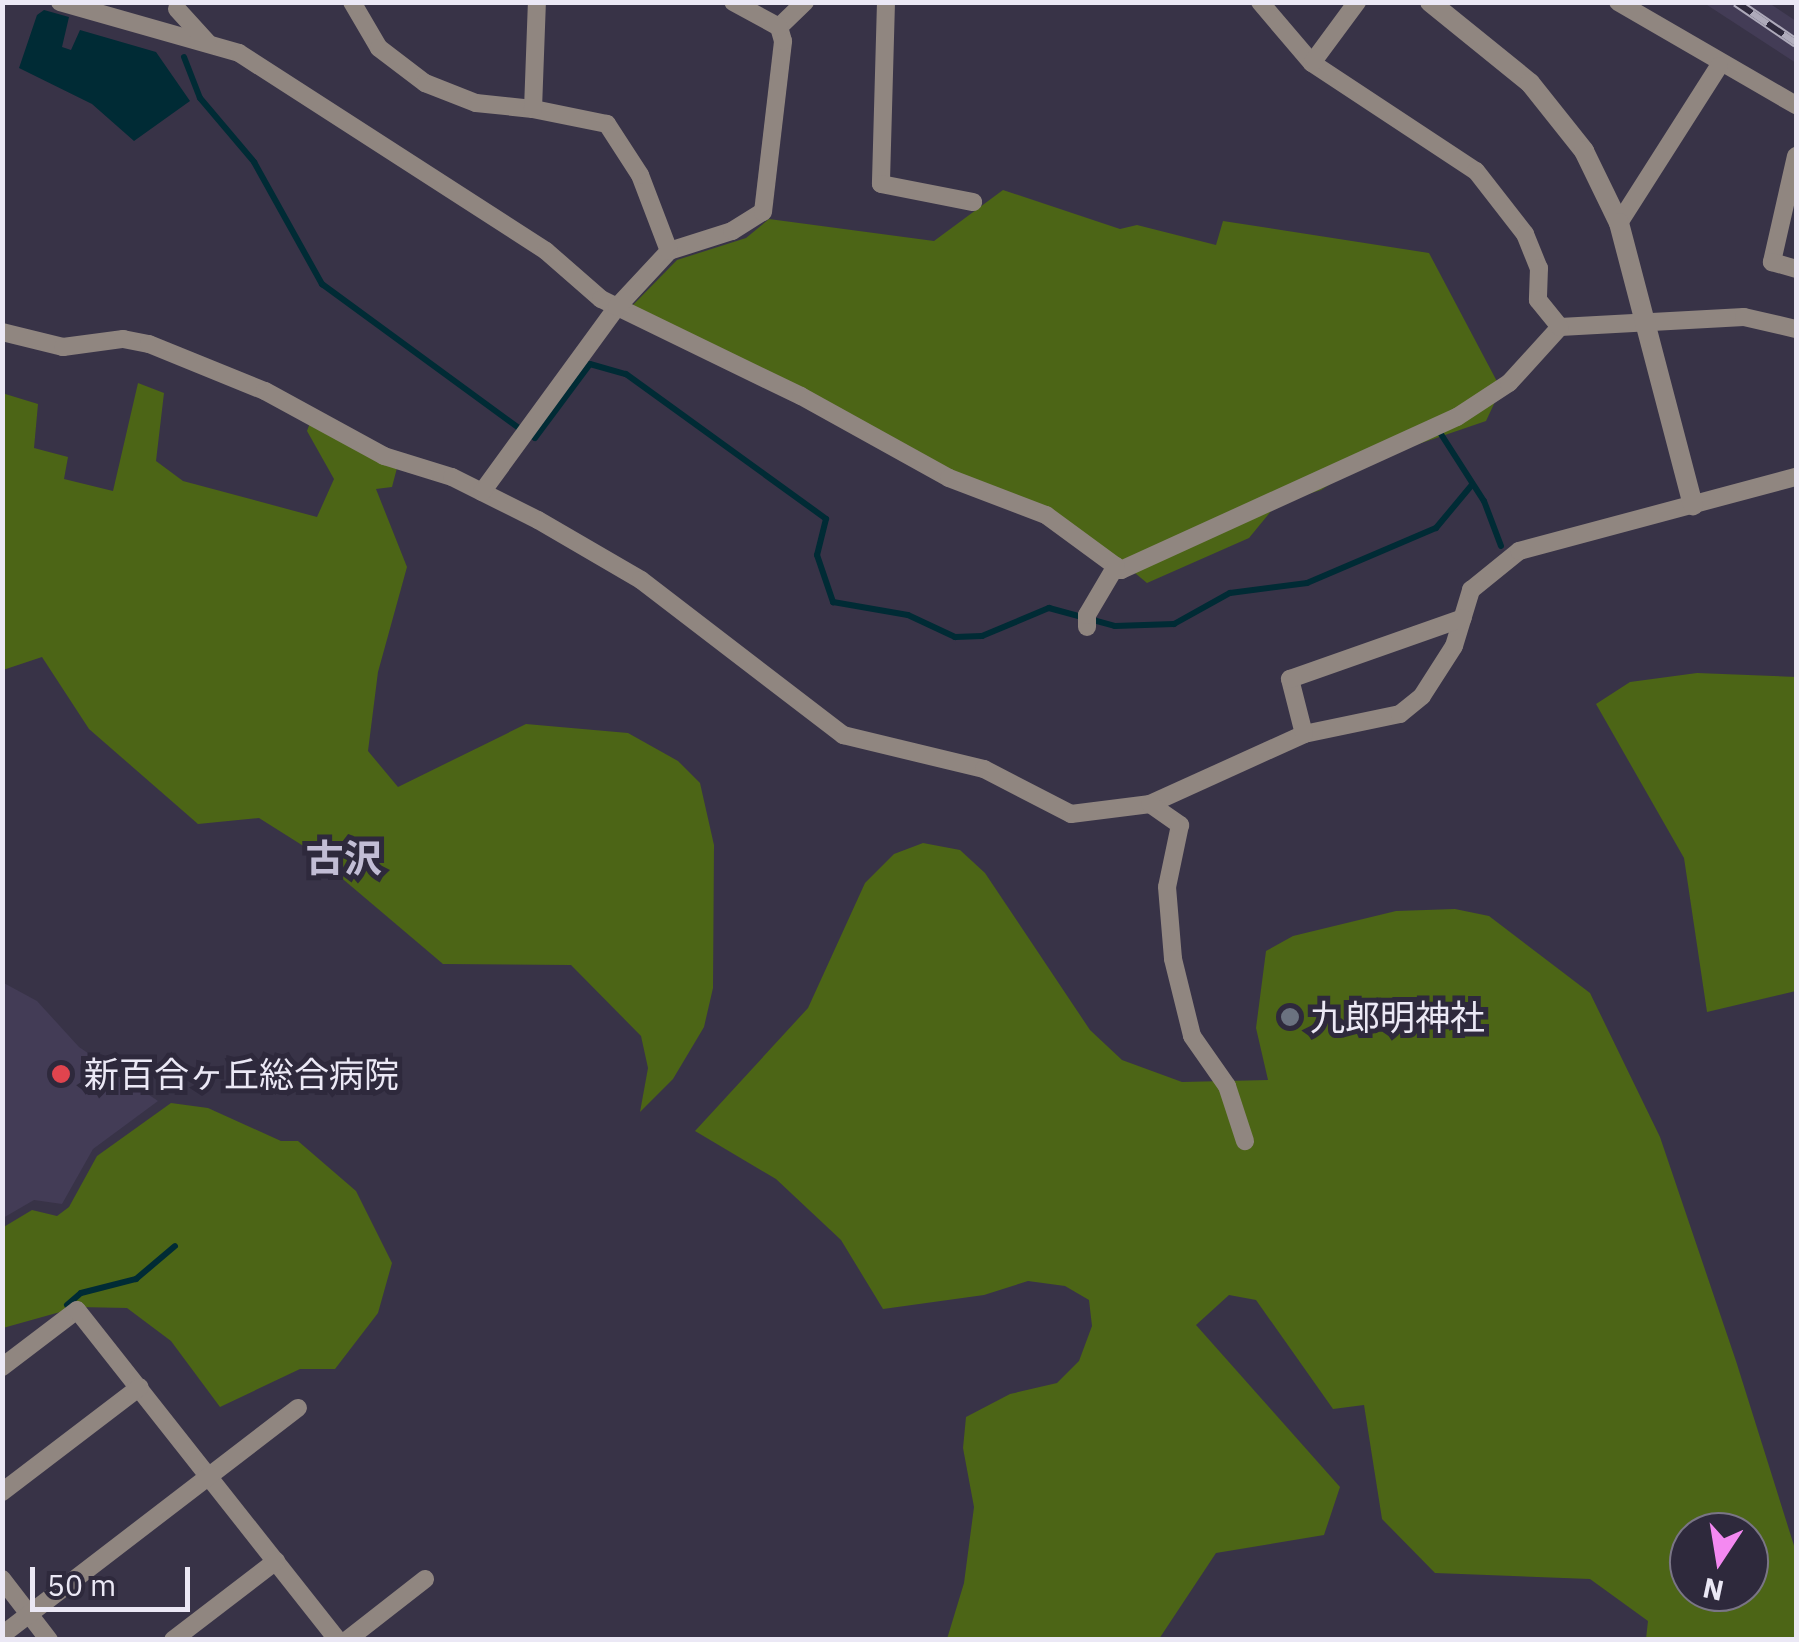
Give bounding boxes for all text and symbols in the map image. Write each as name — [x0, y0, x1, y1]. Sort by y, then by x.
district label: 古沢 — [306, 835, 382, 881]
place label: 九郎明神社 — [1310, 996, 1485, 1038]
marker: 九郎明神社 — [1279, 1006, 1301, 1028]
place label: 新百合ヶ丘総合病院 — [84, 1053, 399, 1095]
marker: 新百合ヶ丘総合病院 — [48, 1061, 74, 1087]
north arrow — [1669, 1512, 1769, 1612]
scale bar — [35, 1547, 195, 1609]
text: 50 m — [47, 1565, 116, 1604]
text: N — [1699, 1570, 1727, 1610]

